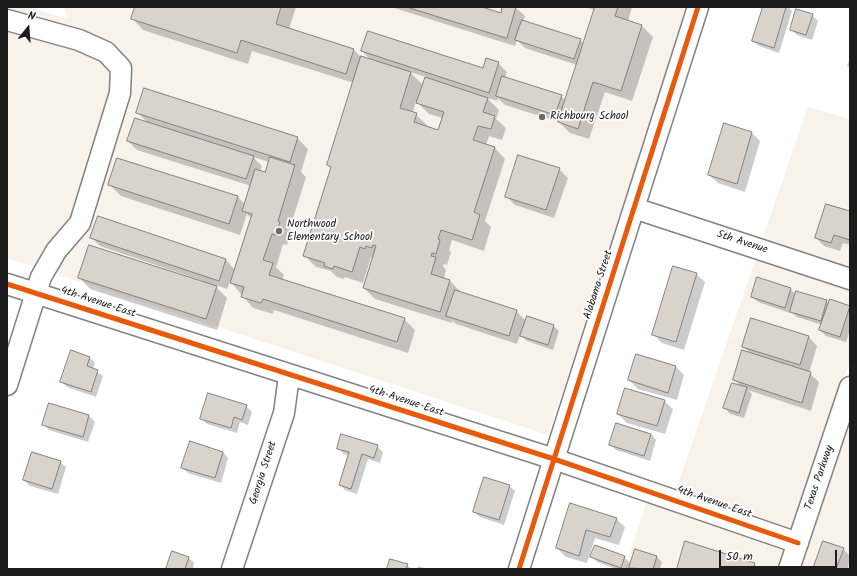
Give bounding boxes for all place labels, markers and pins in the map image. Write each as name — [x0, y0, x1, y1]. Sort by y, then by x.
place label: Richbourg School — [550, 110, 628, 124]
marker: Richbourg School — [537, 112, 547, 122]
place label: Northwood Elementary School — [287, 218, 373, 244]
marker: Northwood Elementary School — [274, 226, 284, 236]

